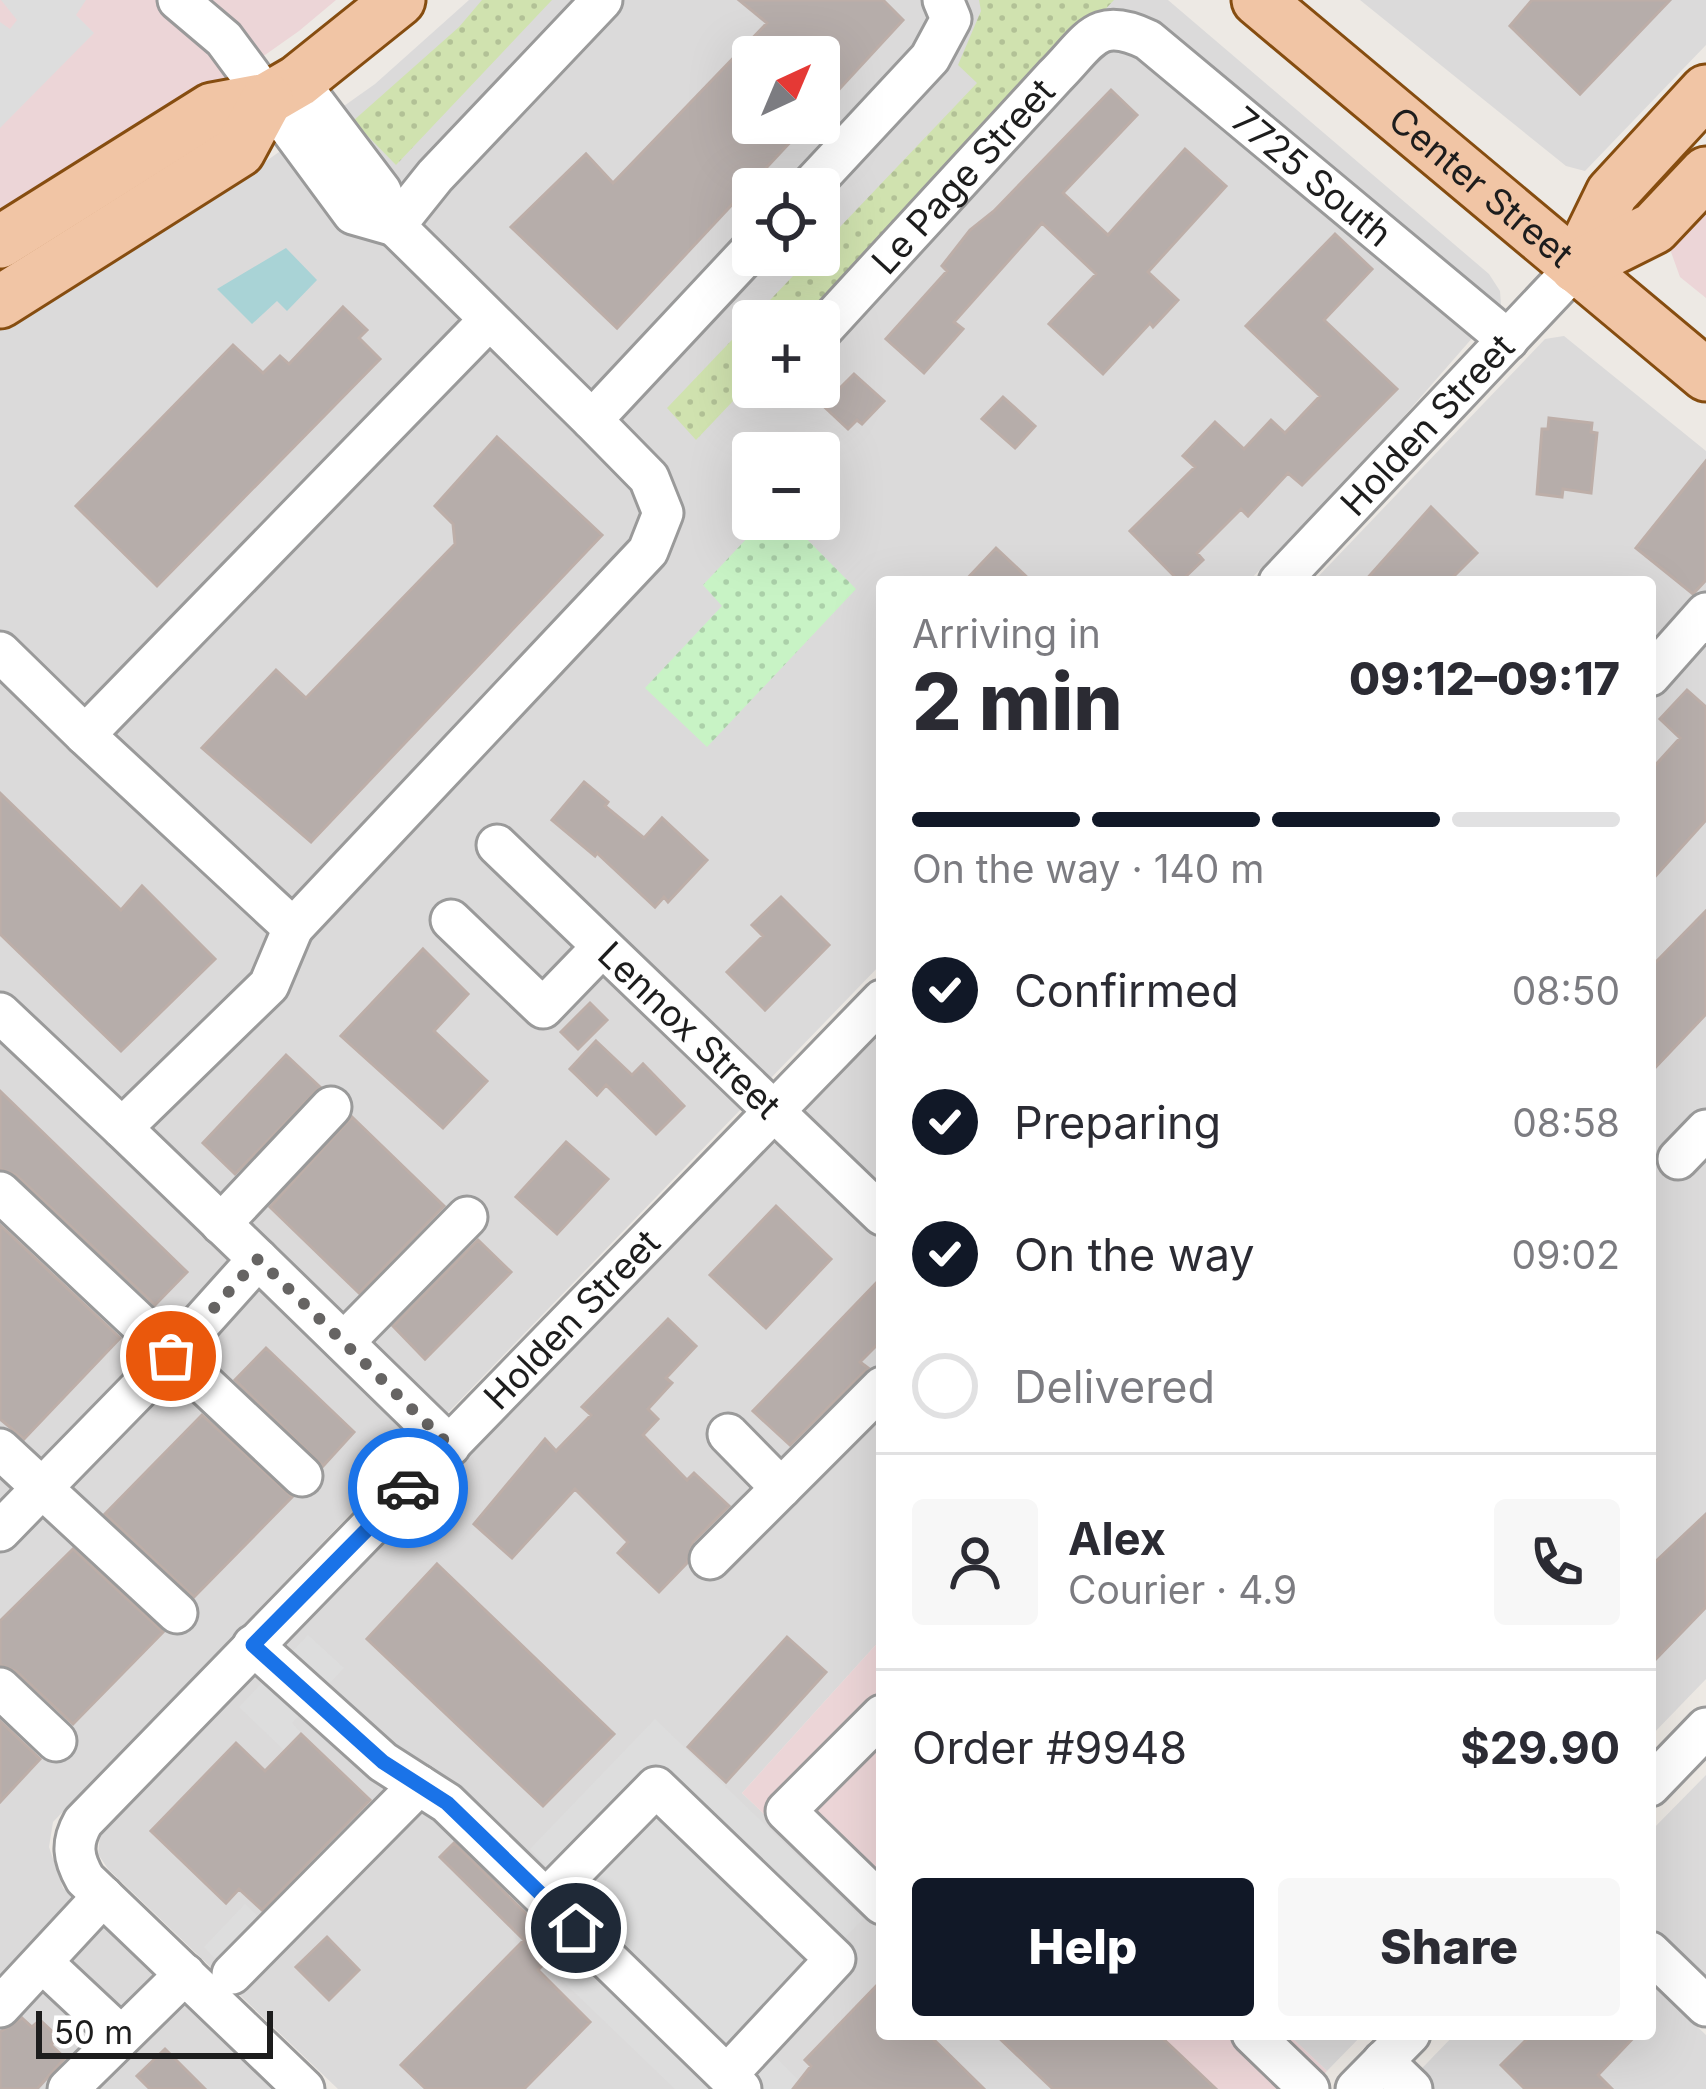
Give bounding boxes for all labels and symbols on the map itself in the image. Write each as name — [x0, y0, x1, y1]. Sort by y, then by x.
north arrow — [732, 36, 840, 144]
street label: Le Page Street — [862, 69, 1064, 283]
street label: 7725 South — [1223, 97, 1401, 256]
street label: Center Street — [1380, 97, 1582, 276]
street label: Holden Street — [1331, 325, 1523, 525]
street label: Lennox Street — [589, 932, 790, 1128]
street label: Holden Street — [475, 1220, 669, 1418]
pin — [120, 1305, 222, 1407]
courier — [348, 1428, 468, 1548]
pin — [525, 1877, 627, 1979]
scale bar — [36, 2005, 273, 2058]

